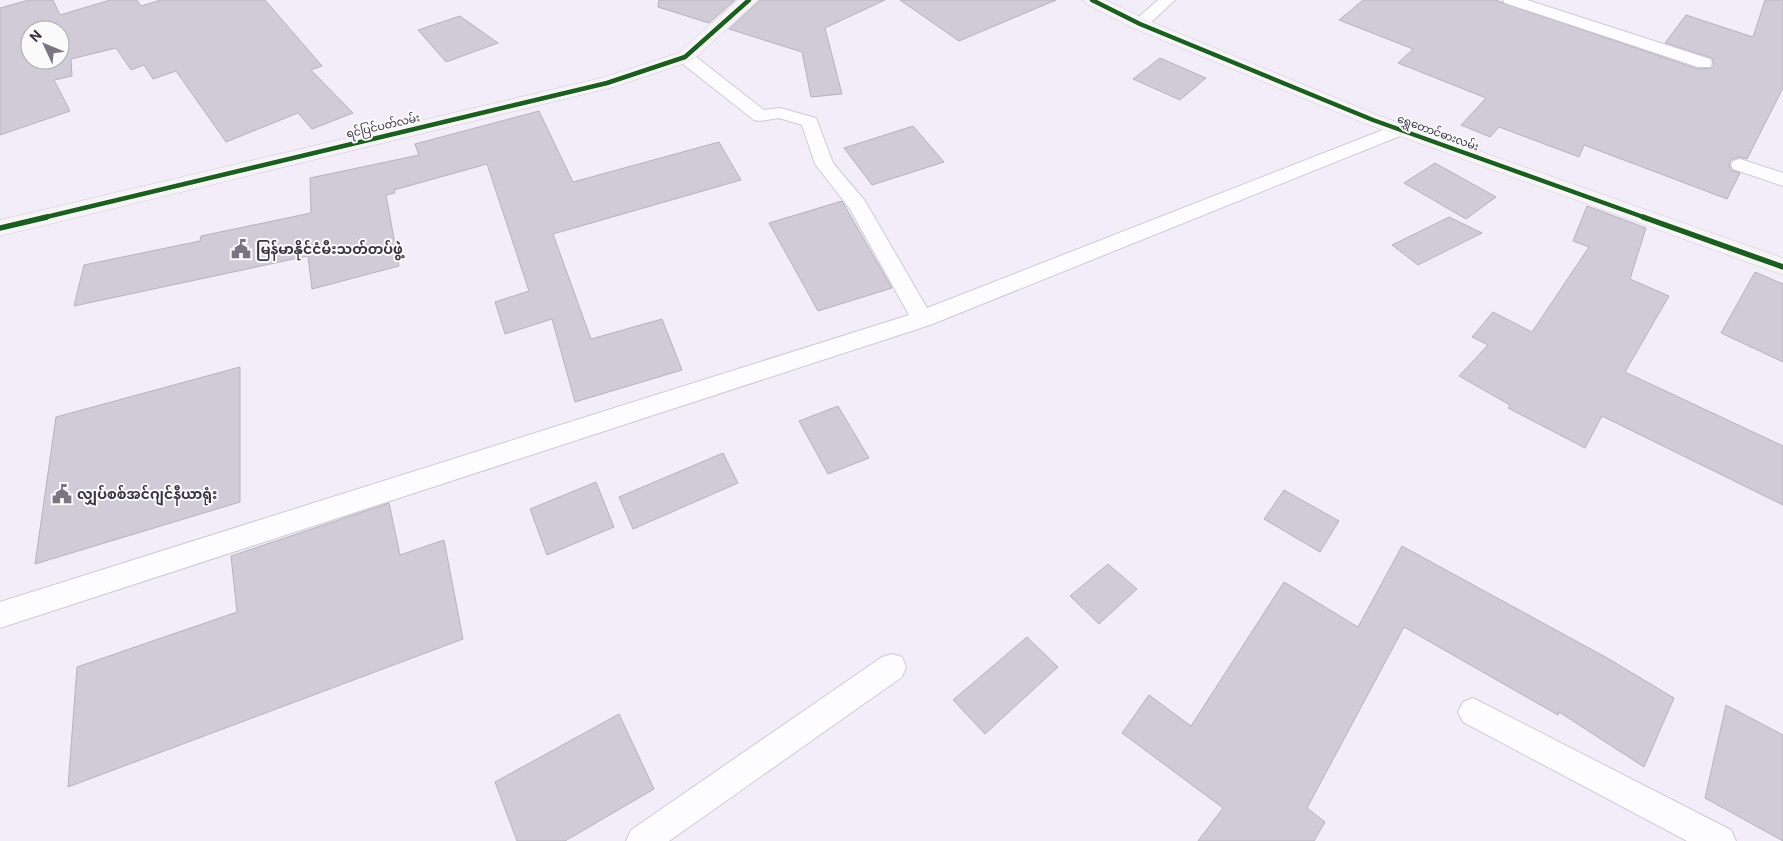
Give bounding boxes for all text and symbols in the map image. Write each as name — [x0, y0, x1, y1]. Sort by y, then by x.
north arrow — [20, 20, 70, 70]
text: N — [26, 27, 45, 45]
street label: ရင်ပြင်ပတ်လမ်း — [345, 110, 422, 143]
street label: ရွှေတောင်ဓားလမ်း — [1395, 111, 1481, 156]
public building icon: မြန်မာနိုင်ငံမီးသတ်တပ်ဖွဲ့ — [230, 238, 252, 260]
place label: မြန်မာနိုင်ငံမီးသတ်တပ်ဖွဲ့ — [256, 239, 405, 261]
public building icon: လျှပ်စစ်အင်ဂျင်နီယာရုံး — [51, 483, 73, 505]
place label: လျှပ်စစ်အင်ဂျင်နီယာရုံး — [77, 484, 217, 506]

